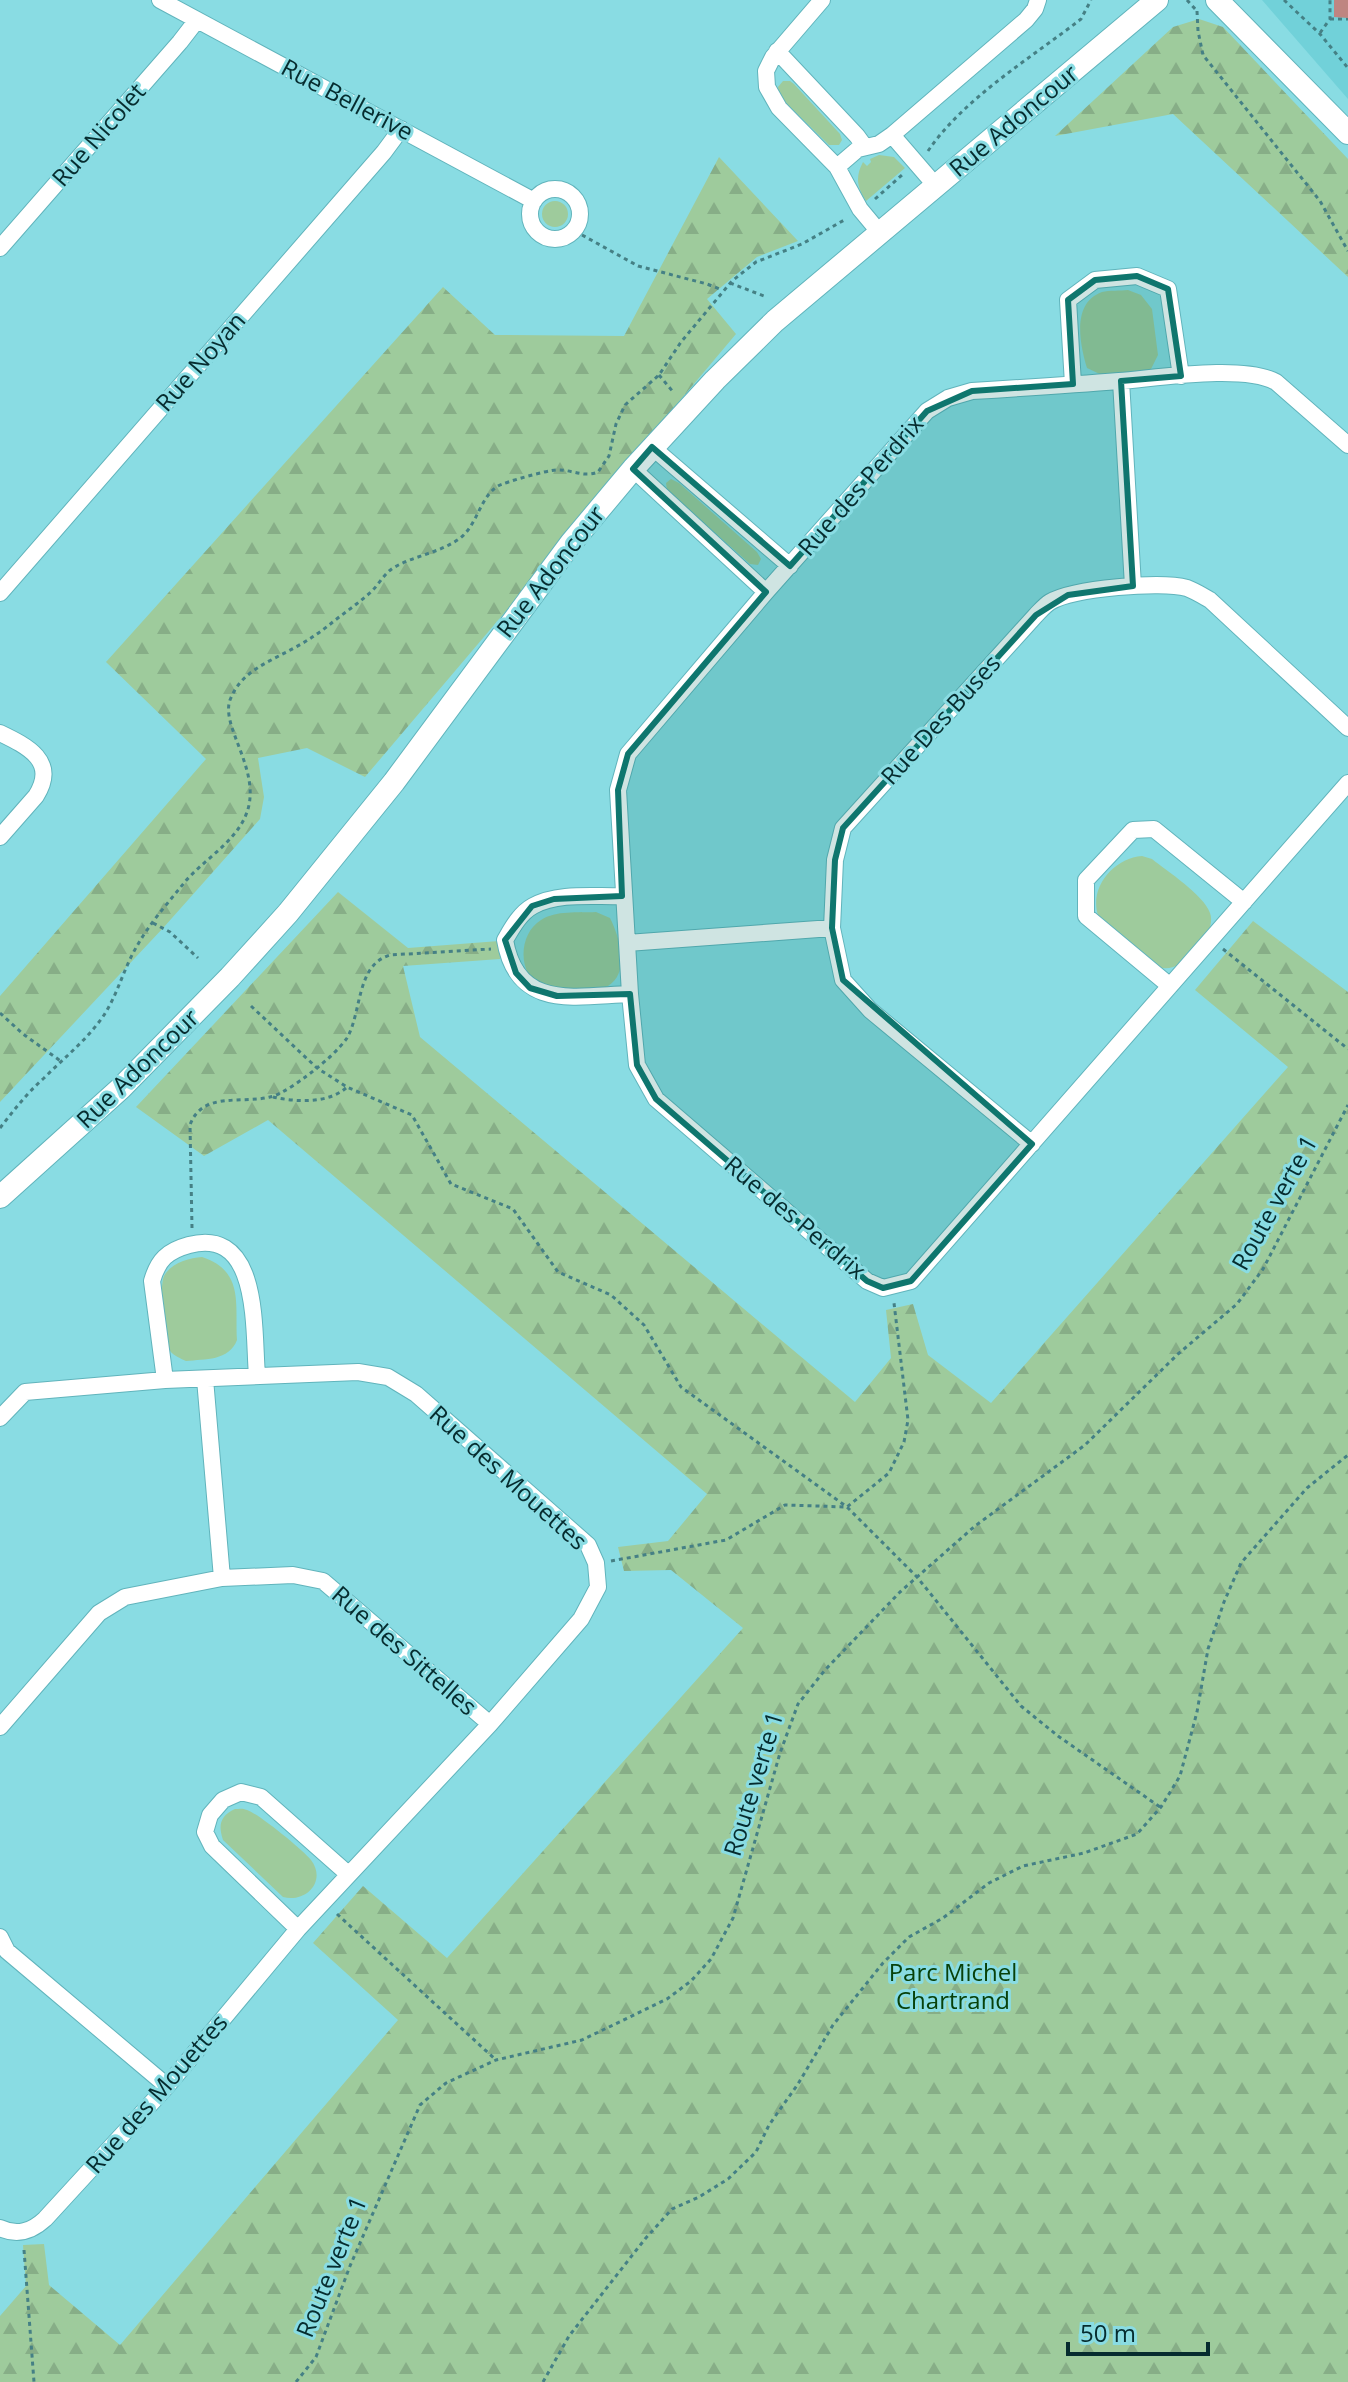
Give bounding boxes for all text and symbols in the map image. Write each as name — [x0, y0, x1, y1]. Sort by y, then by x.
street label: Rue Bellerive — [276, 50, 420, 147]
street label: Rue Adoncour — [942, 56, 1085, 184]
street label: Rue Nicolet — [44, 75, 152, 193]
street label: Rue Noyan — [147, 304, 252, 418]
street label: Rue des Perdrix — [790, 407, 930, 562]
street label: Rue Adoncour — [488, 498, 612, 644]
street label: Rue Des Buses — [873, 647, 1007, 791]
street label: Rue Adoncour — [68, 1001, 206, 1135]
street label: Route verte 1 — [1223, 1129, 1324, 1276]
street label: Rue des Perdrix — [718, 1148, 874, 1286]
street label: Rue des Mouettes — [423, 1397, 595, 1557]
street label: Rue des Sittelles — [326, 1578, 484, 1722]
street label: Route verte 1 — [715, 1707, 790, 1860]
park label: Parc Michel Chartrand — [889, 1955, 1017, 2016]
street label: Rue des Mouettes — [77, 2006, 234, 2180]
street label: Route verte 1 — [287, 2191, 374, 2342]
scale bar — [1068, 2306, 1208, 2356]
text: 50 m — [1080, 2316, 1136, 2349]

